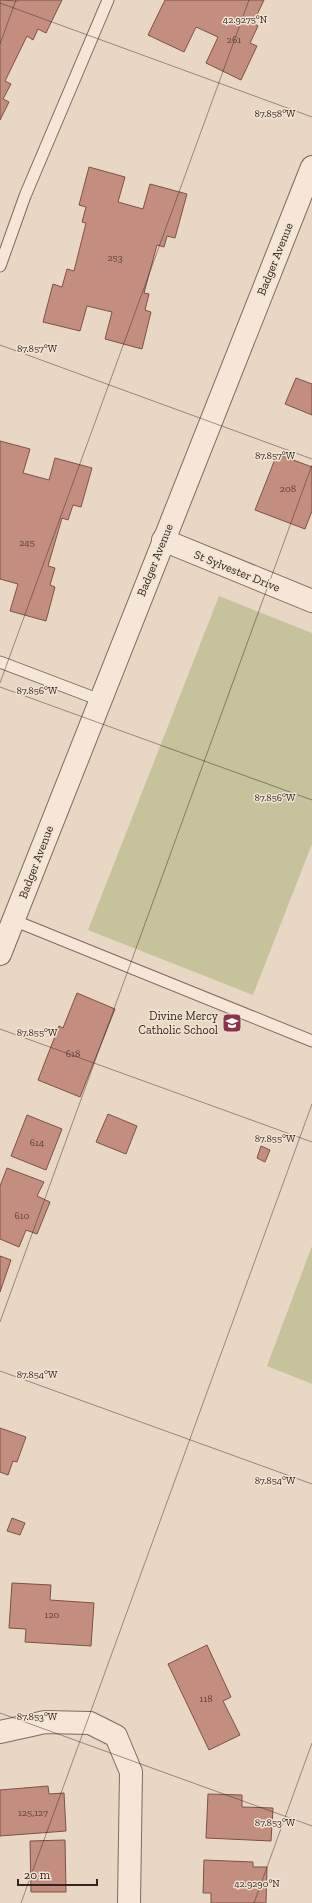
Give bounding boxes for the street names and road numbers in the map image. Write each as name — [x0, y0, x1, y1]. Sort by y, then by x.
street label: Badger Avenue — [254, 220, 296, 297]
street label: Badger Avenue — [134, 521, 176, 598]
street label: St Sylvester Drive — [192, 547, 282, 595]
street label: Badger Avenue — [16, 823, 56, 900]

